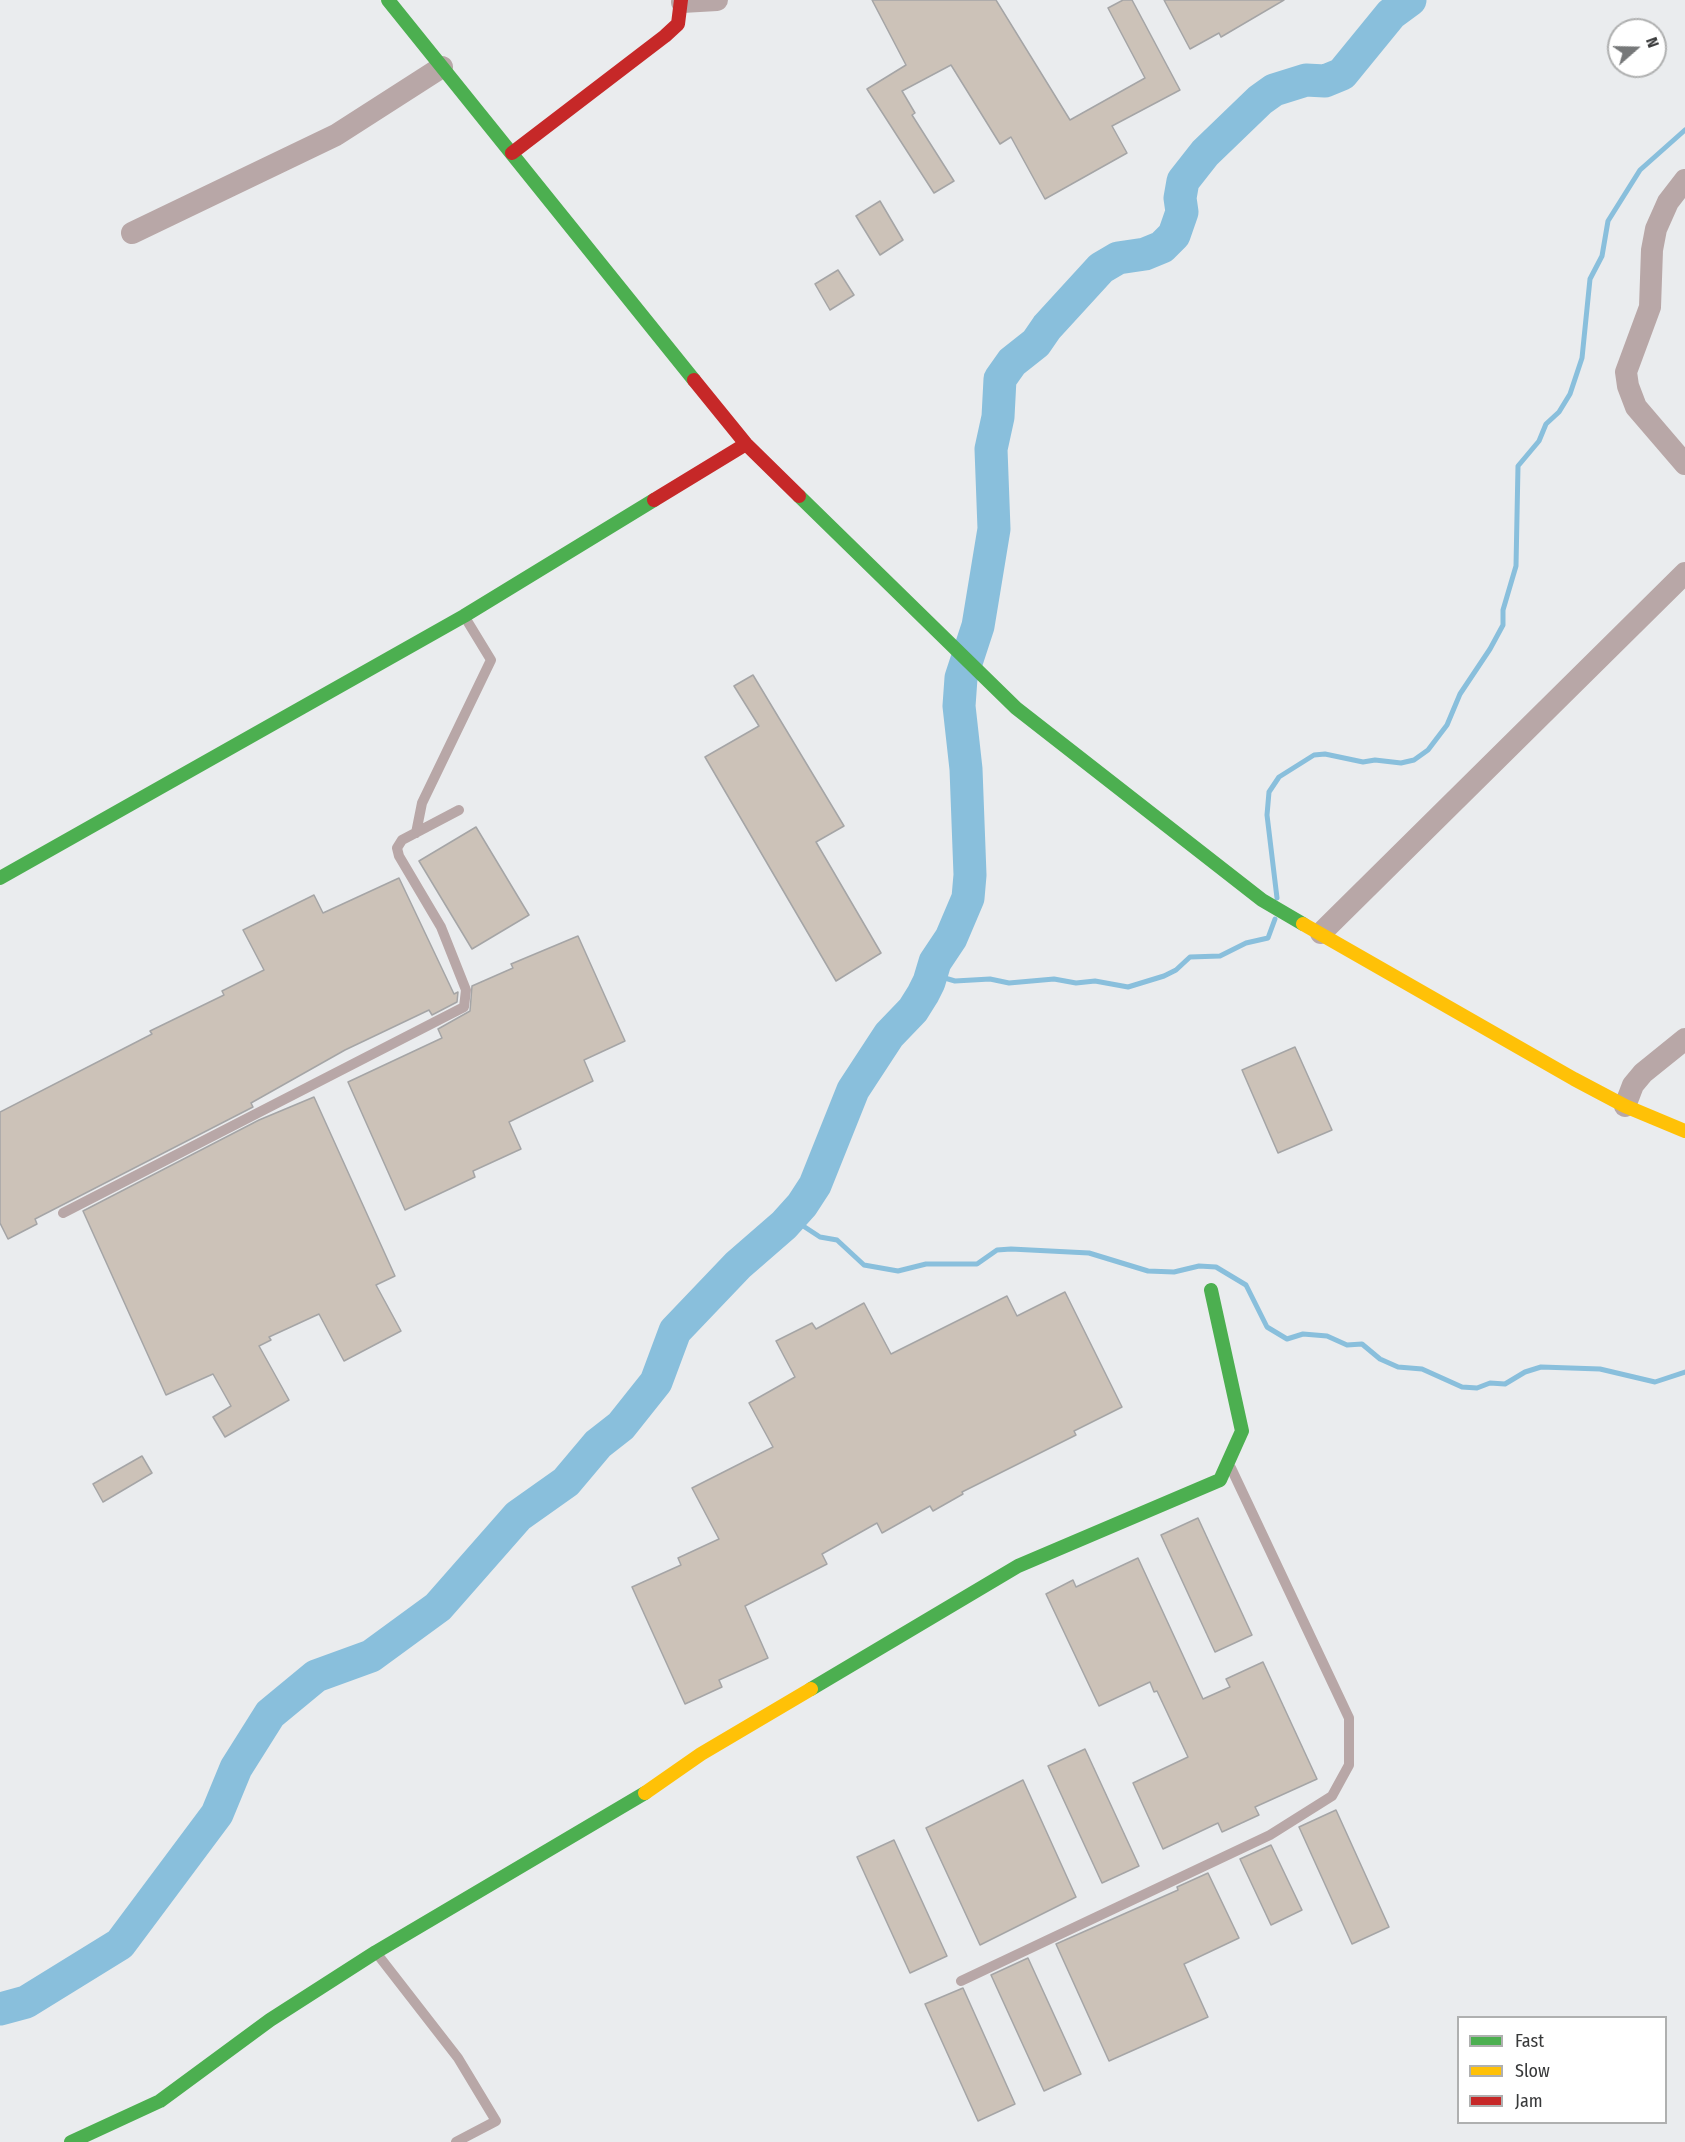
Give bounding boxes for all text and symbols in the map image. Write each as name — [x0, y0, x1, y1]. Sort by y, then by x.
north arrow — [1607, 18, 1667, 78]
text: N — [1642, 35, 1663, 50]
legend — [1457, 2016, 1667, 2124]
text: Fast — [1515, 2030, 1544, 2052]
text: Slow — [1515, 2060, 1550, 2082]
text: Jam — [1515, 2090, 1543, 2112]

